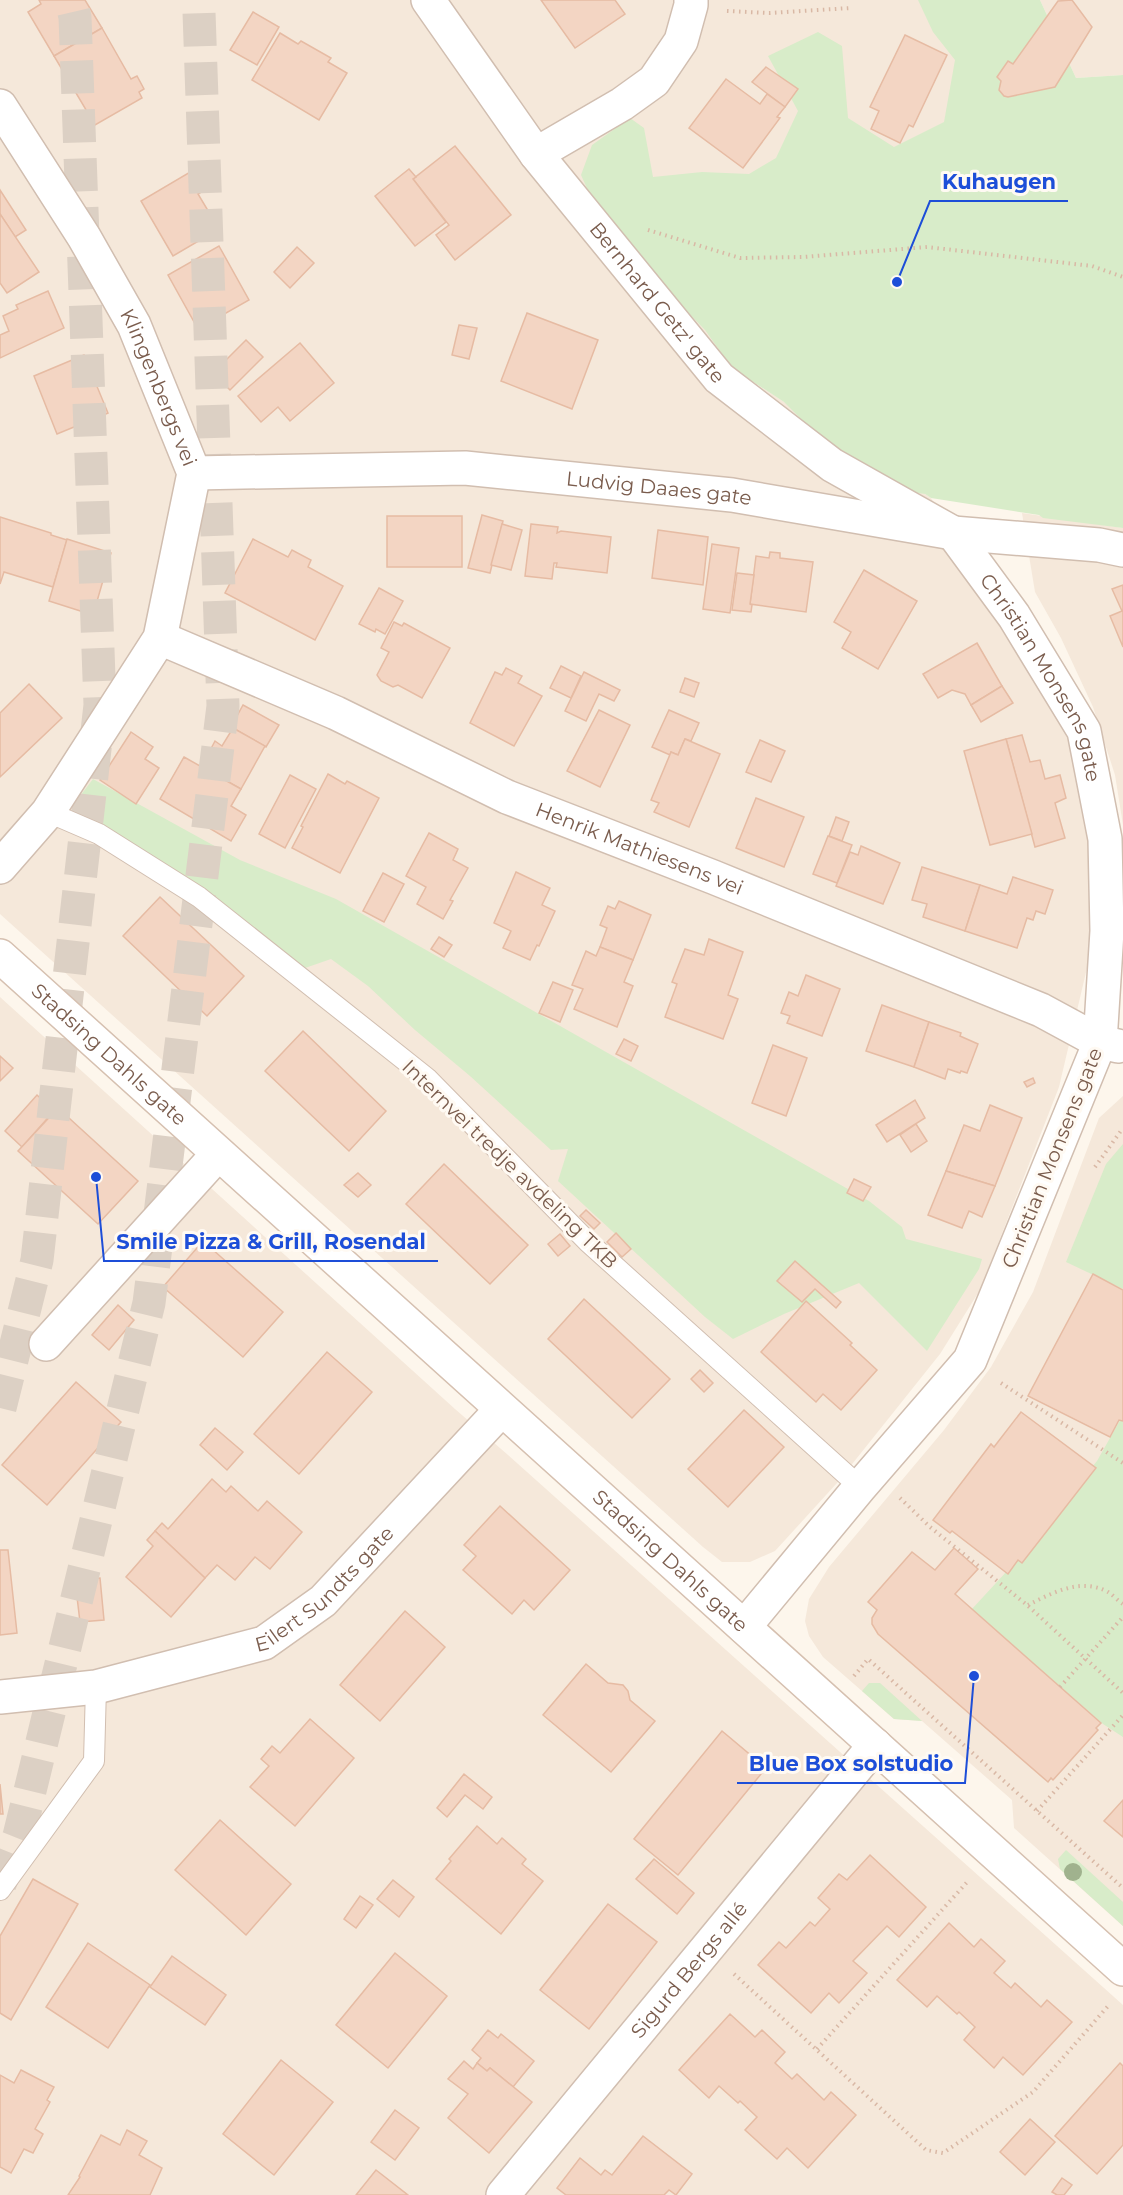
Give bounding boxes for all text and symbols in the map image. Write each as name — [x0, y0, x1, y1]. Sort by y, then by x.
callout: Kuhaugen — [930, 162, 1068, 201]
text: Kuhaugen — [942, 169, 1056, 194]
street label: Bernhard Getz' gate — [585, 217, 730, 388]
street label: Klingenbergs vei — [115, 304, 202, 470]
street label: Ludvig Daaes gate — [565, 466, 754, 510]
street label: Christian Monsens gate — [975, 569, 1106, 784]
street label: Henrik Mathiesens vei — [532, 797, 747, 900]
street label: Stadsing Dahls gate — [27, 978, 192, 1131]
street label: Christian Monsens gate — [997, 1044, 1107, 1272]
street label: Internvei tredje avdeling TKB — [397, 1055, 623, 1273]
callout: Smile Pizza & Grill, Rosendal — [104, 1222, 438, 1261]
text: Smile Pizza & Grill, Rosendal — [116, 1229, 426, 1254]
street label: Stadsing Dahls gate — [588, 1485, 753, 1637]
street label: Eilert Sundts gate — [252, 1521, 399, 1657]
callout: Blue Box solstudio — [737, 1744, 965, 1783]
text: Blue Box solstudio — [749, 1751, 953, 1776]
street label: Sigurd Bergs allé — [626, 1897, 752, 2043]

